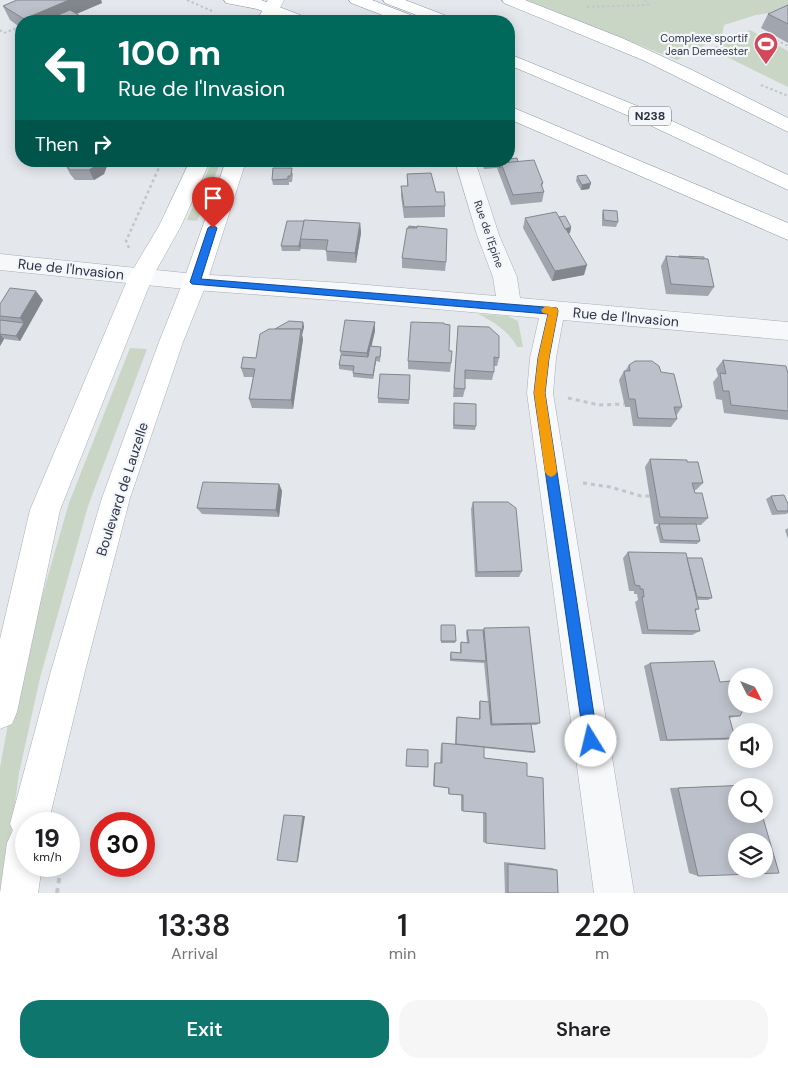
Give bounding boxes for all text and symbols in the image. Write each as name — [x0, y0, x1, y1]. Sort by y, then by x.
text: 100 m — [118, 30, 221, 76]
place label: Complexe sportif Jean Demeester — [660, 31, 748, 58]
sports icon: Complexe sportif Jean Demeester — [753, 31, 779, 65]
icon: left — [35, 35, 100, 100]
text: Rue de l'Invasion — [118, 74, 285, 103]
road number: N238 — [629, 106, 671, 125]
icon: right — [88, 130, 116, 158]
text: Then — [35, 132, 78, 157]
pin — [192, 177, 234, 228]
icon: arrive — [199, 184, 227, 212]
street label: Rue de l'Epine — [471, 198, 507, 270]
street label: Rue de l'Invasion — [17, 254, 125, 284]
street label: Rue de l'Invasion — [572, 303, 680, 331]
street label: Boulevard de Lauzelle — [92, 420, 152, 558]
north arrow — [728, 668, 772, 712]
map controls — [728, 668, 773, 878]
position arrow — [564, 714, 616, 766]
button: sound — [728, 723, 773, 768]
button: search — [728, 778, 773, 823]
speed limit sign: 30 — [90, 812, 155, 877]
text: 19 — [35, 822, 60, 855]
button: layers — [728, 833, 773, 878]
text: km/h — [33, 849, 62, 865]
text: 13:38 — [158, 906, 231, 945]
text: 1 — [397, 906, 408, 945]
text: 220 — [574, 906, 630, 945]
text: Arrival — [171, 943, 218, 964]
text: min — [389, 943, 416, 964]
text: m — [595, 943, 609, 964]
button: Exit — [20, 1000, 389, 1058]
button: Share — [399, 1000, 768, 1058]

